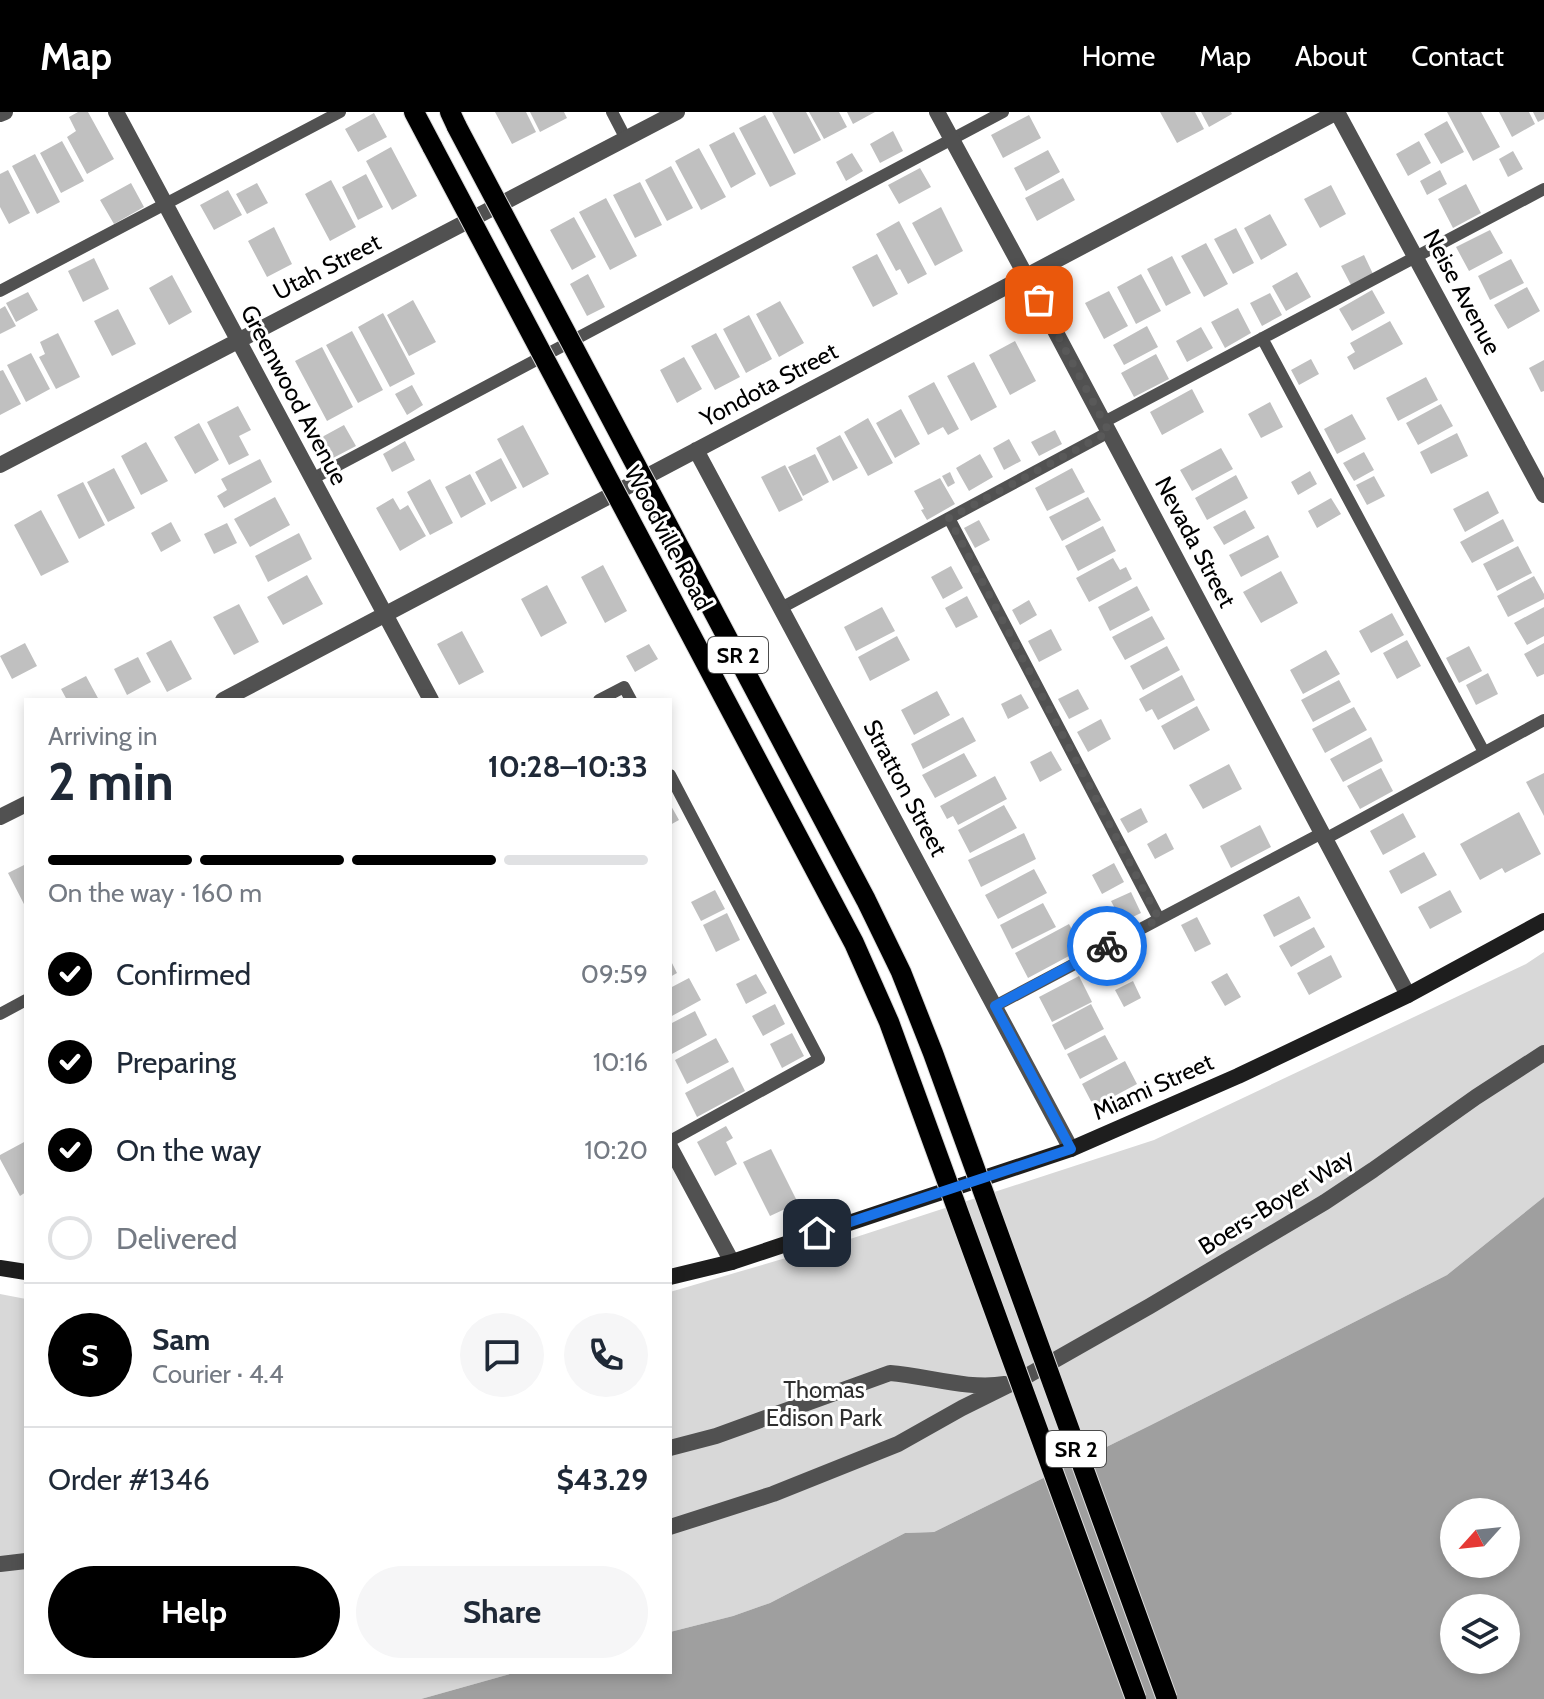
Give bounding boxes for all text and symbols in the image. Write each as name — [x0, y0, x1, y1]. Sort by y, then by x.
text: Map — [40, 33, 112, 80]
text: Home — [1082, 39, 1155, 73]
text: Map — [1199, 39, 1251, 73]
text: About — [1295, 39, 1367, 73]
text: Contact — [1411, 39, 1504, 73]
street label: Neise Avenue — [1417, 224, 1508, 359]
street label: Utah Street — [268, 227, 385, 306]
pin — [1005, 266, 1073, 334]
icon: bag — [1017, 278, 1061, 322]
street label: Greenwood Avenue — [235, 300, 354, 490]
street label: Yondota Street — [694, 336, 842, 433]
street label: Woodville Road — [618, 461, 719, 615]
street label: Nevada Street — [1149, 471, 1242, 612]
road number: SR 2 — [708, 637, 768, 673]
street label: Stratton Street — [857, 715, 954, 861]
text: Arriving in — [48, 720, 158, 752]
text: 10:28–10:33 — [488, 748, 648, 785]
text: 2 min — [48, 750, 174, 813]
text: On the way · 160 m — [48, 877, 262, 909]
courier — [1067, 906, 1147, 986]
icon: bike — [1085, 924, 1129, 968]
icon: check — [48, 952, 92, 996]
text: Confirmed — [116, 956, 251, 993]
text: 09:59 — [581, 958, 648, 990]
icon: check — [48, 1040, 92, 1084]
text: Preparing — [116, 1044, 236, 1081]
text: 10:16 — [593, 1046, 648, 1078]
street label: Miami Street — [1088, 1047, 1218, 1126]
icon: check — [48, 1128, 92, 1172]
text: On the way — [116, 1132, 261, 1169]
text: 10:20 — [584, 1134, 648, 1166]
street label: Boers-Boyer Way — [1193, 1142, 1358, 1261]
pin — [783, 1199, 851, 1267]
icon: home — [795, 1211, 839, 1255]
text: Delivered — [116, 1220, 237, 1257]
button: chat — [460, 1313, 544, 1397]
button: phone — [564, 1313, 648, 1397]
text: Sam — [152, 1321, 210, 1358]
text: S — [81, 1337, 99, 1374]
text: Courier · 4.4 — [152, 1358, 284, 1390]
park label: Thomas Edison Park — [766, 1375, 883, 1432]
road number: SR 2 — [1046, 1431, 1106, 1467]
text: Order #1346 — [48, 1461, 210, 1498]
text: $43.29 — [556, 1461, 648, 1498]
north arrow — [1440, 1498, 1520, 1578]
map controls — [1440, 1498, 1520, 1674]
button: Help — [48, 1566, 340, 1658]
button: Share — [356, 1566, 648, 1658]
button: layers — [1440, 1594, 1520, 1674]

